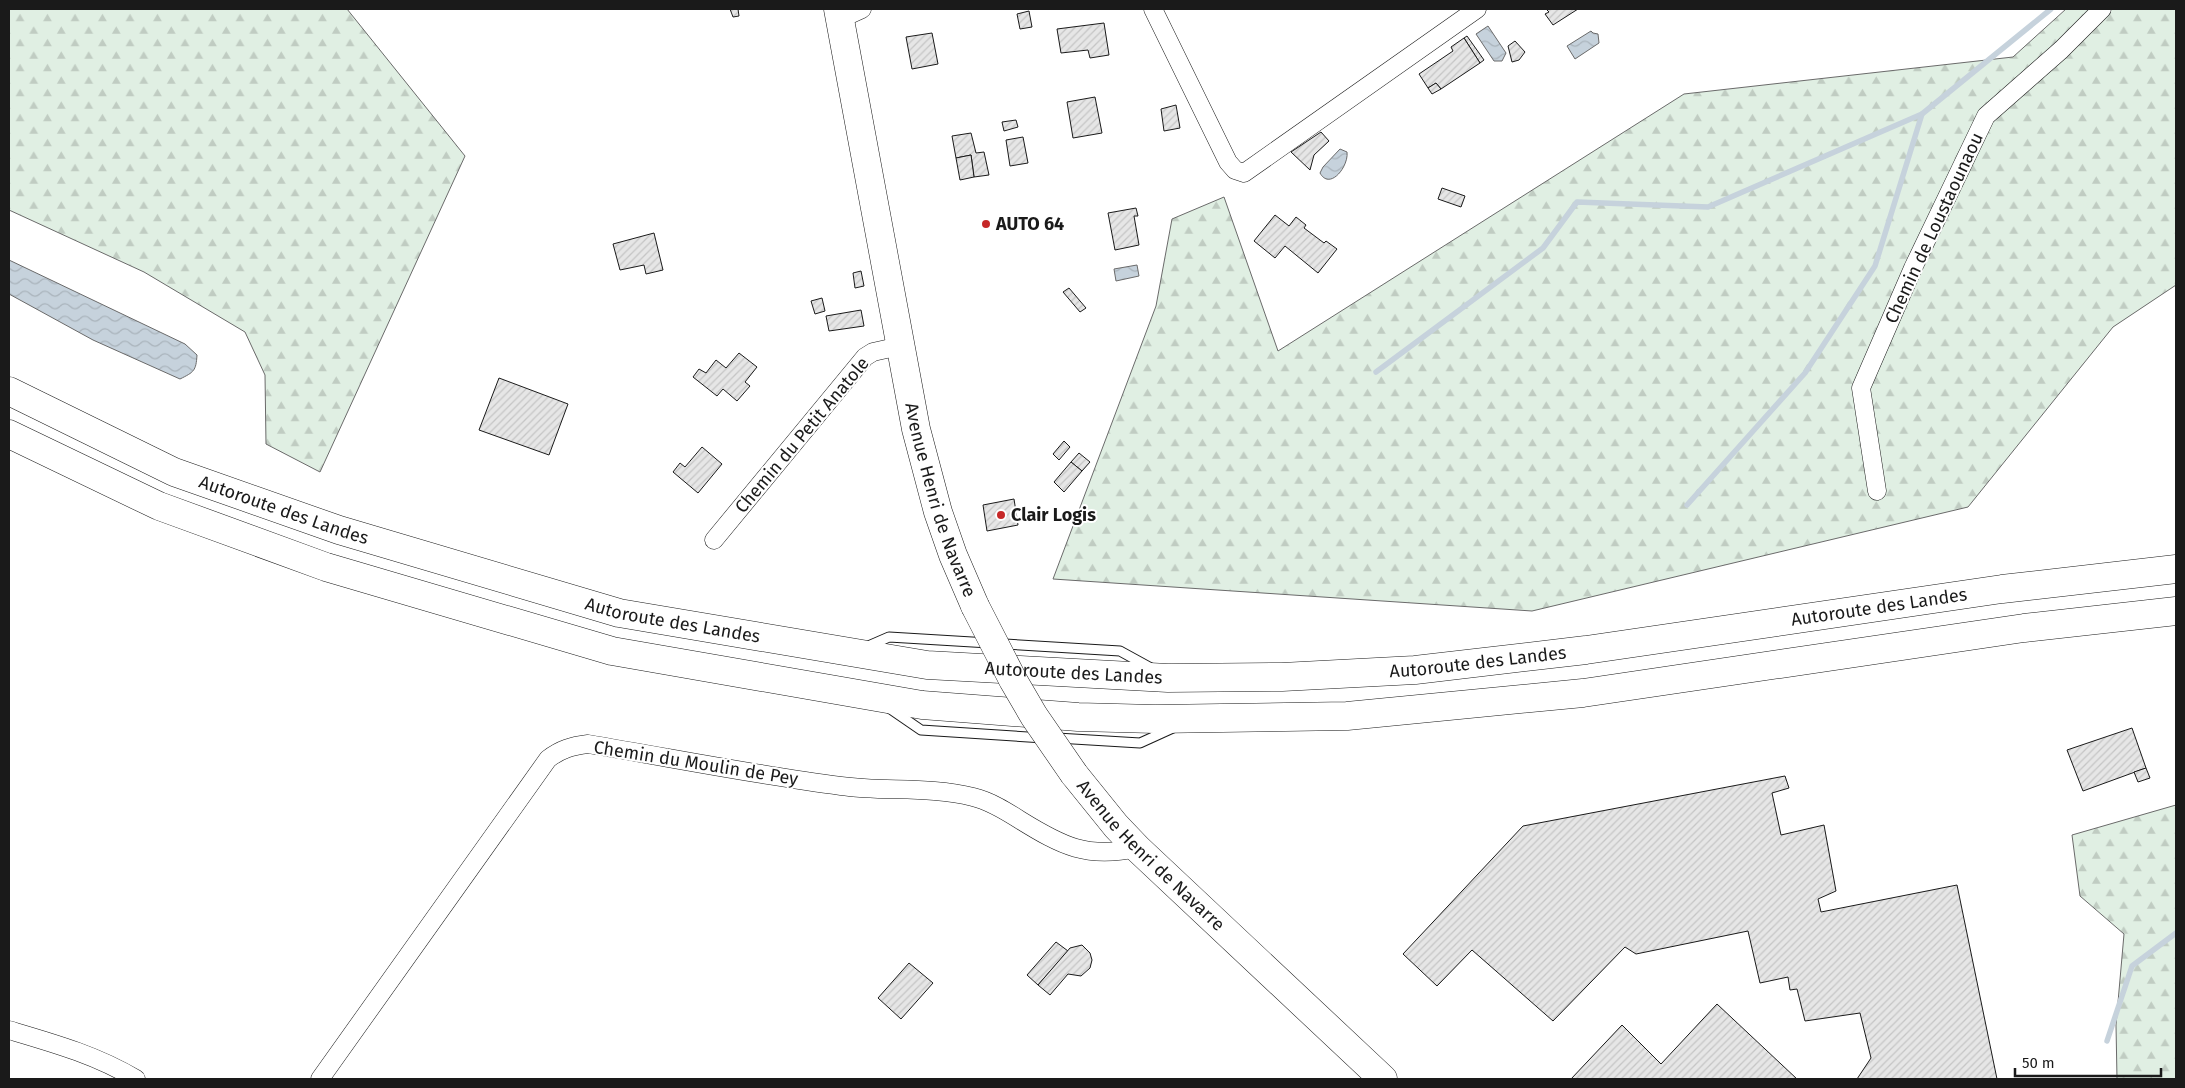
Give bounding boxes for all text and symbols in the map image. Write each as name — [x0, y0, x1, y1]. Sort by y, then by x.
street label: Chemin de Loustaounaou — [1880, 129, 1988, 327]
place label: AUTO 64 — [995, 213, 1064, 235]
marker: AUTO 64 — [980, 218, 992, 230]
street label: Chemin du Petit Anatole — [730, 352, 874, 518]
street label: Avenue Henri de Navarre — [900, 401, 981, 600]
street label: Autoroute des Landes — [196, 471, 371, 549]
place label: Clair Logis — [1011, 504, 1096, 526]
marker: Clair Logis — [995, 509, 1007, 521]
street label: Autoroute des Landes — [1790, 583, 1969, 631]
street label: Autoroute des Landes — [583, 593, 762, 648]
street label: Autoroute des Landes — [1389, 641, 1567, 682]
street label: Autoroute des Landes — [984, 657, 1163, 689]
street label: Chemin du Moulin de Pey — [592, 736, 800, 790]
street label: Avenue Henri de Navarre — [1072, 775, 1229, 936]
scale bar — [2015, 1046, 2161, 1078]
text: 50 m — [2022, 1054, 2055, 1072]

